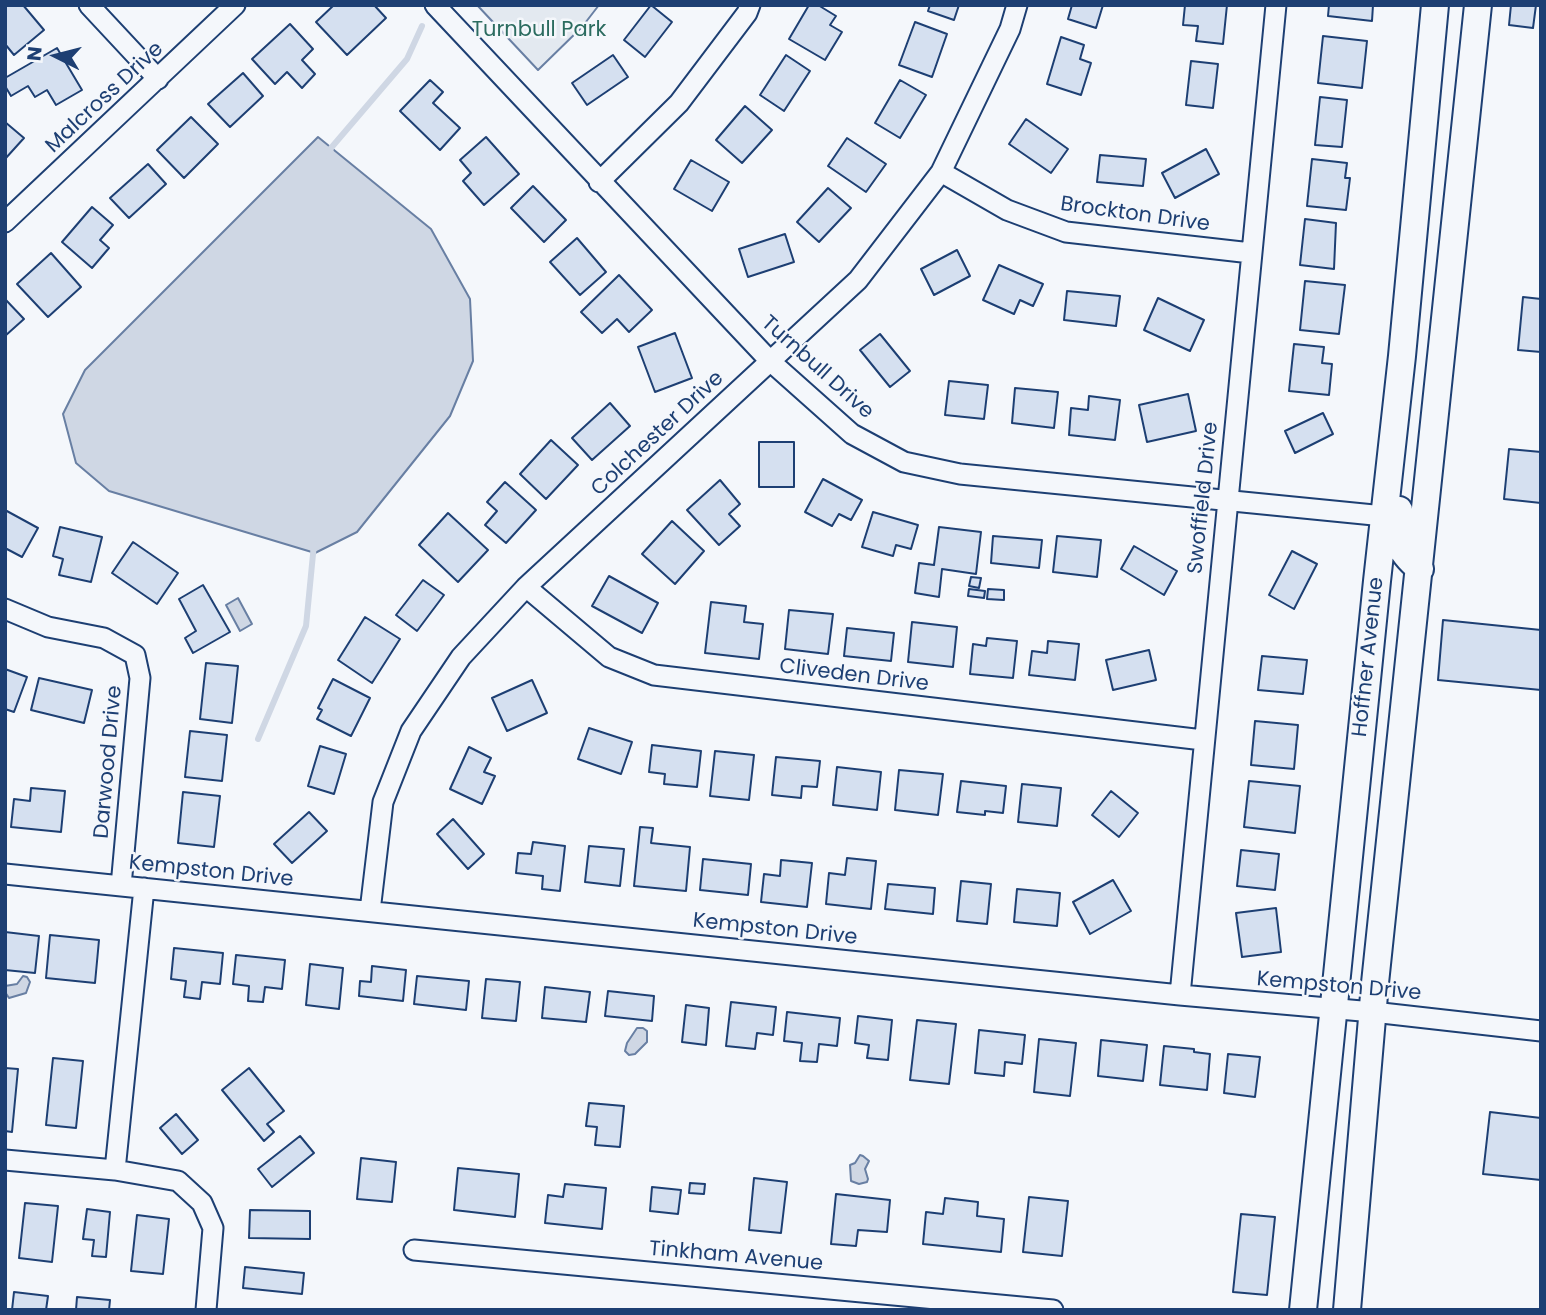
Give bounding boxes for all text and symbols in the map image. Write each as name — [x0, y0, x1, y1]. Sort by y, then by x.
park label: Turnbull Park — [472, 18, 606, 44]
north arrow — [21, 21, 91, 91]
street label: Malcross Drive — [41, 37, 169, 159]
text: N — [20, 45, 49, 62]
street label: Brockton Drive — [1059, 192, 1211, 238]
street label: Turnbull Drive — [756, 311, 878, 425]
street label: Colchester Drive — [587, 366, 729, 502]
street label: Swoffield Drive — [1183, 421, 1225, 575]
street label: Hoffner Avenue — [1348, 576, 1390, 738]
street label: Cliveden Drive — [778, 654, 930, 698]
street label: Darwood Drive — [90, 684, 128, 840]
street label: Kempston Drive — [128, 851, 294, 893]
street label: Kempston Drive — [692, 909, 858, 951]
street label: Kempston Drive — [1256, 967, 1422, 1007]
street label: Tinkham Avenue — [648, 1237, 824, 1277]

